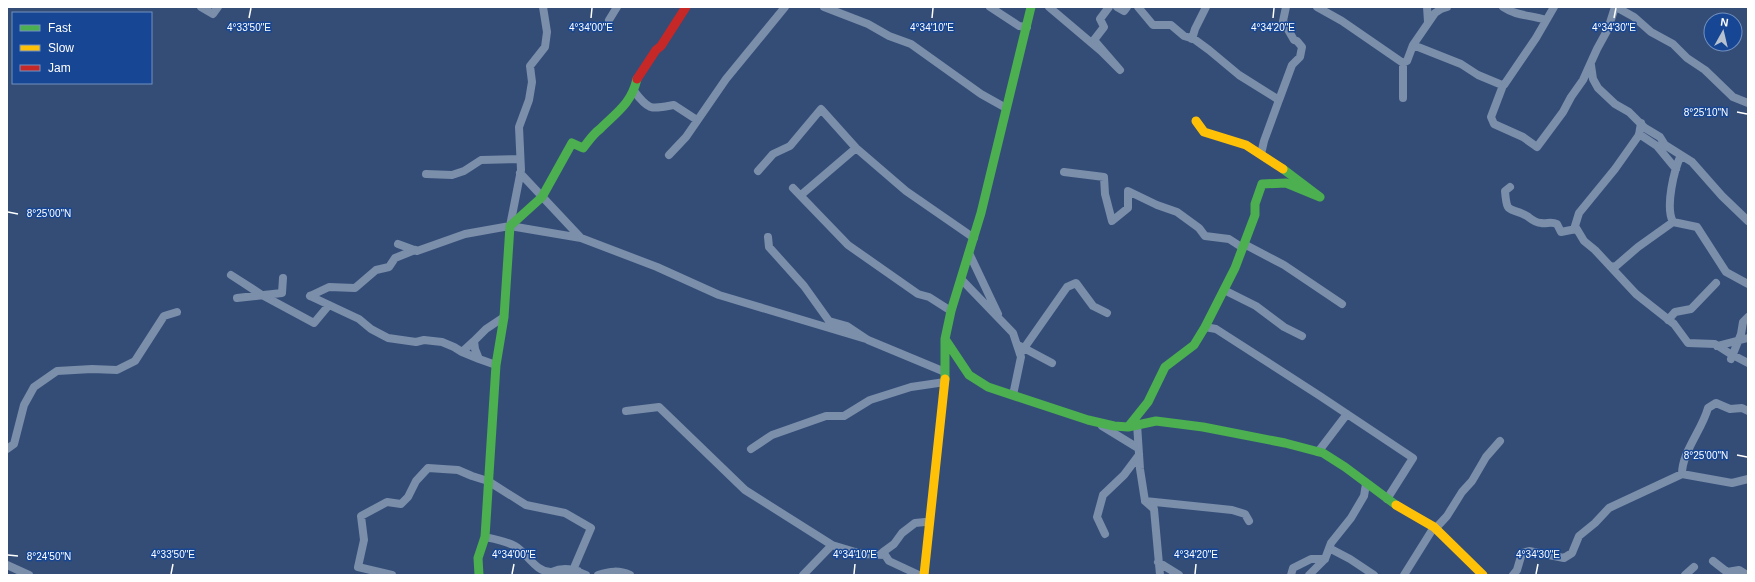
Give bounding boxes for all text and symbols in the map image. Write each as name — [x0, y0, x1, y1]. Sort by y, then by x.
legend — [12, 12, 152, 84]
north arrow — [1703, 12, 1743, 52]
text: N — [1720, 16, 1729, 29]
text: Fast — [48, 21, 72, 35]
text: 4°33'50"E — [227, 22, 271, 33]
text: 4°34'00"E — [569, 22, 613, 33]
text: 4°34'10"E — [910, 22, 954, 33]
text: 4°34'20"E — [1251, 22, 1295, 33]
text: 4°34'30"E — [1592, 22, 1636, 33]
text: Slow — [48, 41, 74, 55]
text: Jam — [48, 61, 71, 75]
text: 8°25'10"N — [1684, 107, 1728, 118]
text: 8°25'00"N — [27, 208, 71, 219]
text: 8°25'00"N — [1684, 450, 1728, 461]
text: 4°33'50"E — [151, 549, 195, 560]
text: 4°34'00"E — [492, 549, 536, 560]
text: 4°34'10"E — [833, 549, 877, 560]
text: 4°34'20"E — [1174, 549, 1218, 560]
text: 4°34'30"E — [1516, 549, 1560, 560]
text: 8°24'50"N — [27, 551, 71, 562]

